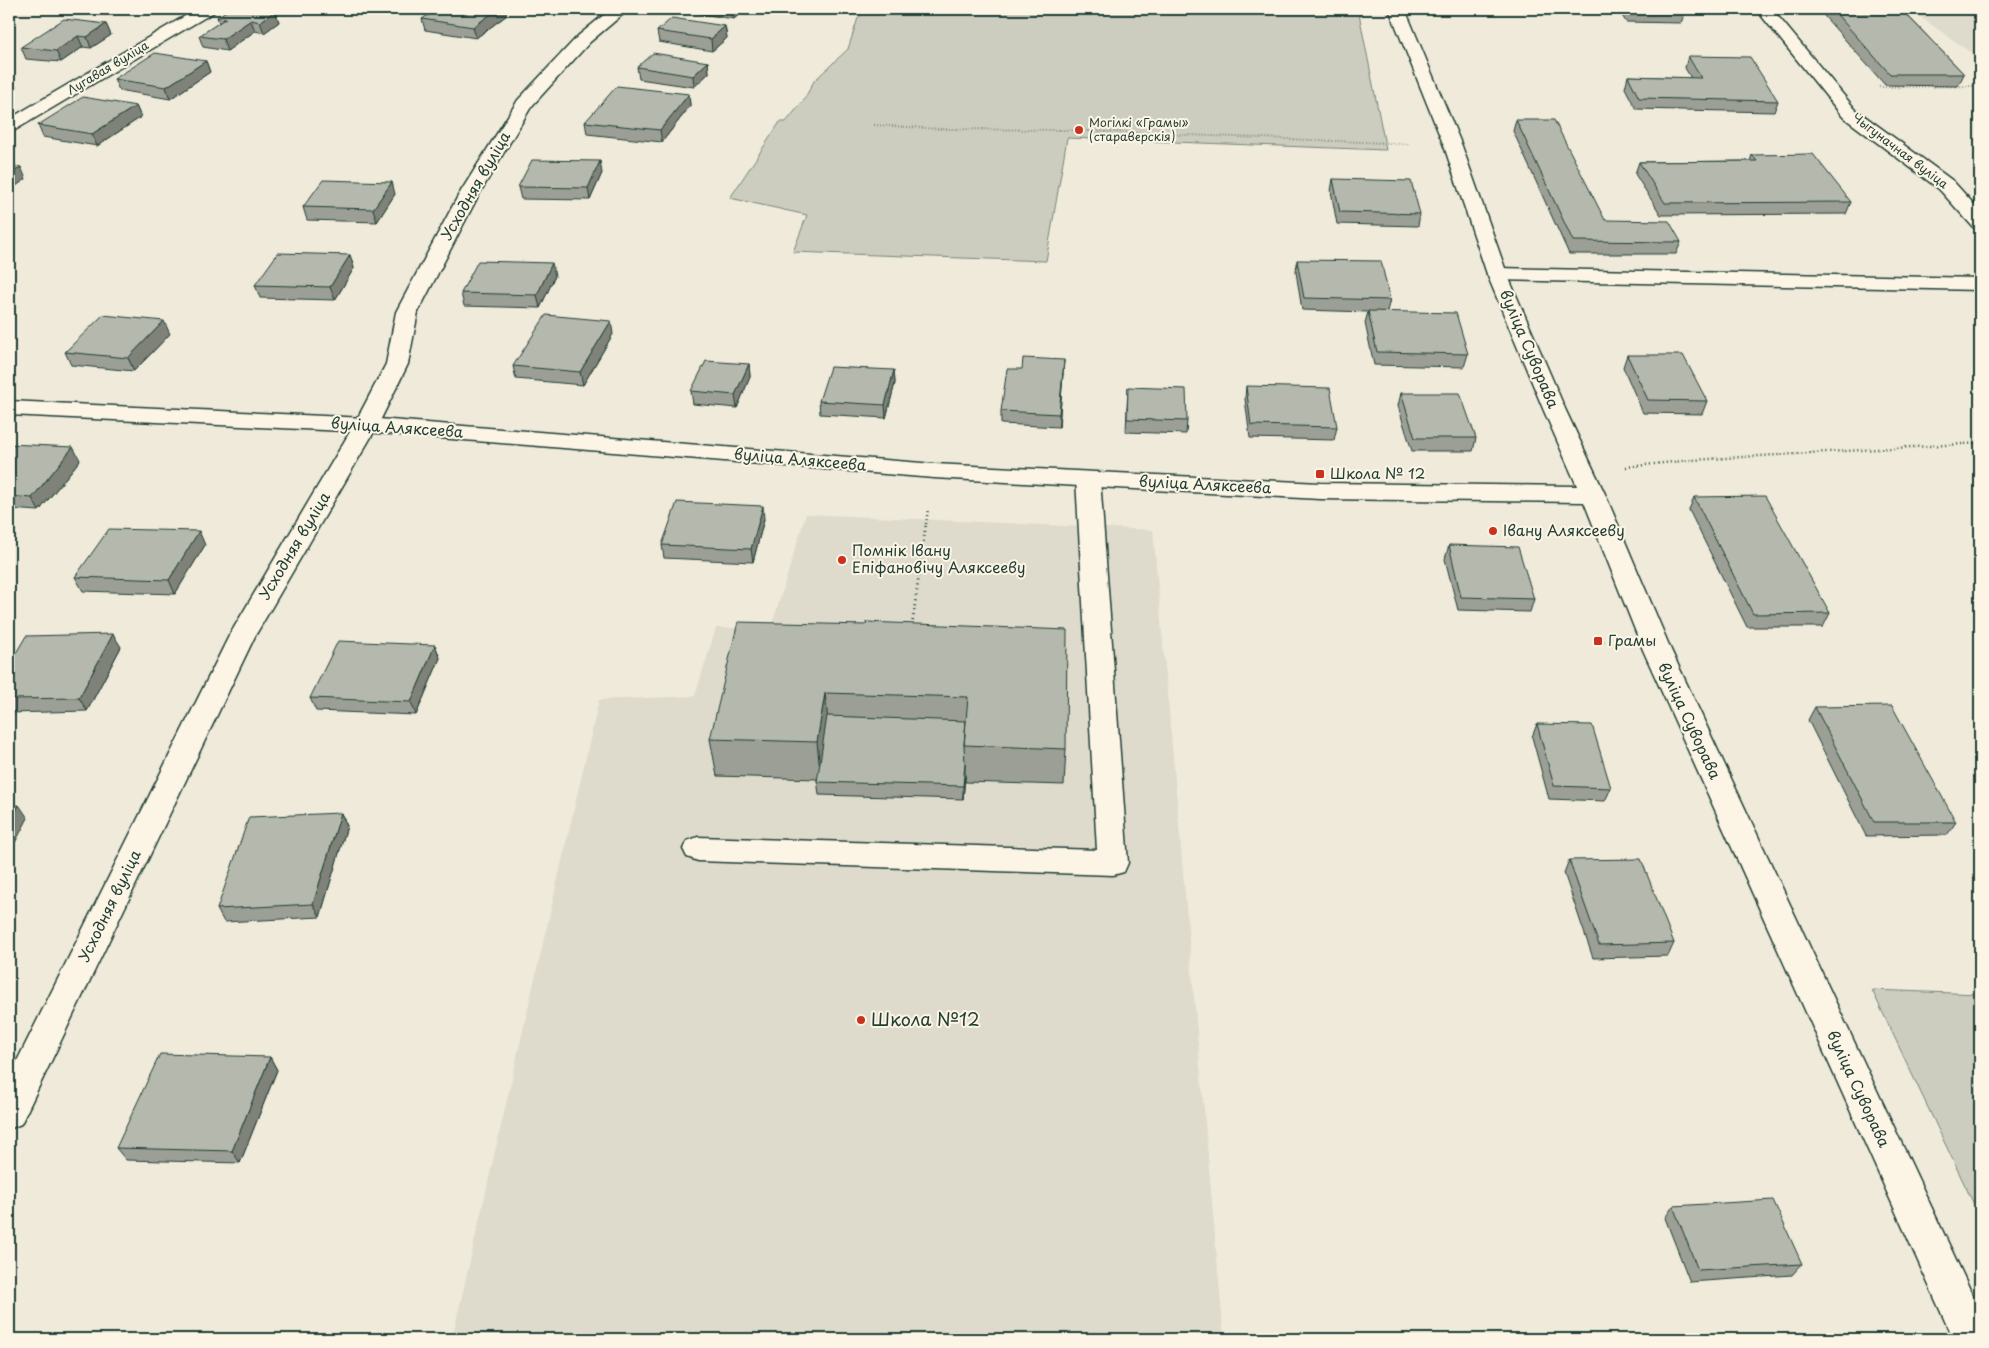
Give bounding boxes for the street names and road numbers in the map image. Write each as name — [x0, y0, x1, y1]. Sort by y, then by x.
street label: Лугавая вуліца — [63, 35, 152, 99]
street label: Чыгуначная вуліца — [1849, 108, 1953, 193]
street label: Усходняя вуліца — [434, 126, 516, 244]
street label: вуліца Суворава — [1495, 285, 1566, 412]
street label: вуліца Аляксеева — [330, 410, 465, 443]
street label: вуліца Аляксеева — [733, 441, 868, 476]
street label: вуліца Аляксеева — [1138, 469, 1273, 498]
street label: Усходняя вуліца — [252, 486, 336, 604]
street label: вуліца Суворава — [1653, 658, 1728, 783]
street label: Усходняя вуліца — [71, 845, 146, 965]
street label: вуліца Суворава — [1822, 1026, 1897, 1151]

